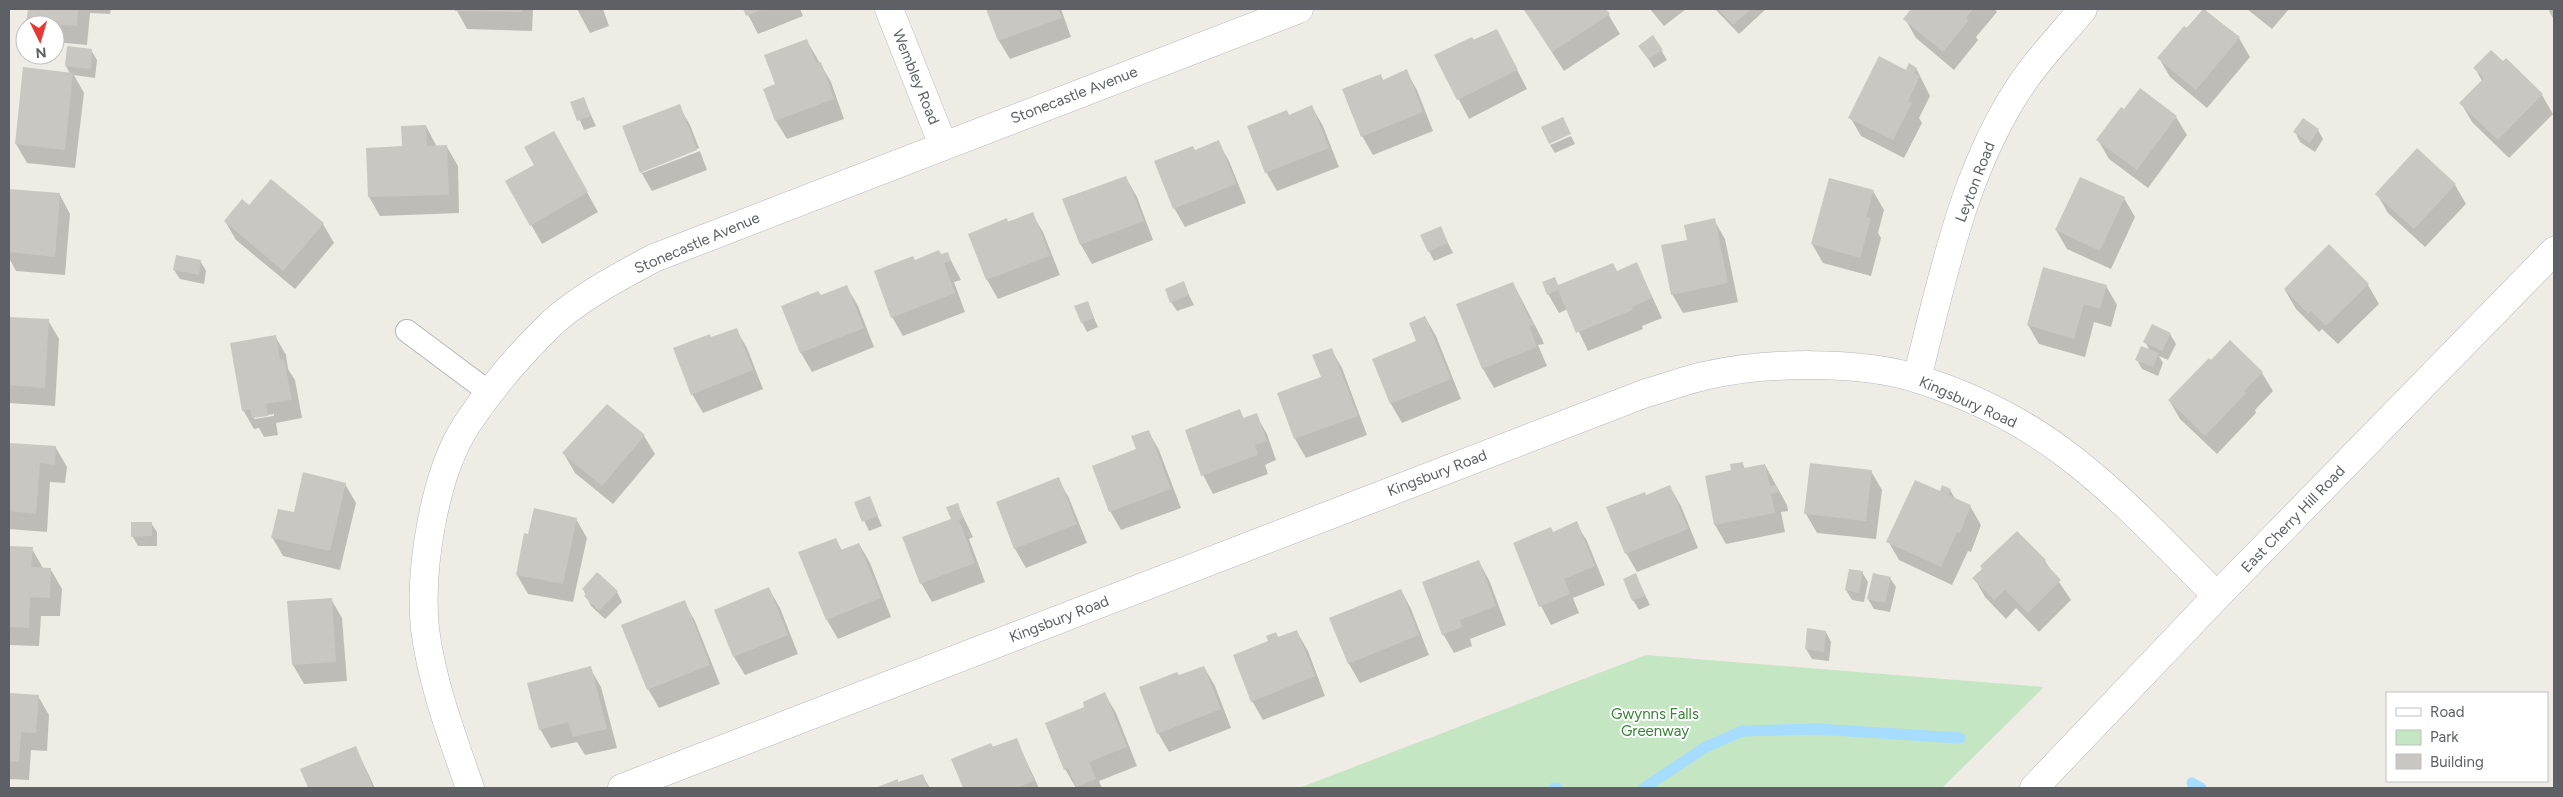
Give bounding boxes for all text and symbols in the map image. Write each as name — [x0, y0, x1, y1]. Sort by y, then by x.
north arrow — [15, 15, 65, 65]
street label: Wembley Road — [889, 27, 943, 127]
text: N — [35, 44, 47, 61]
street label: Stonecastle Avenue — [1008, 63, 1140, 127]
street label: Leyton Road — [1951, 139, 1999, 225]
street label: Stonecastle Avenue — [632, 208, 762, 278]
street label: Kingsbury Road — [1916, 372, 2020, 432]
street label: Kingsbury Road — [1385, 446, 1489, 500]
street label: East Cherry Hill Road — [2237, 462, 2349, 576]
street label: Kingsbury Road — [1007, 592, 1111, 646]
legend — [2386, 692, 2548, 782]
text: Road — [2430, 703, 2465, 721]
park label: Gwynns Falls Greenway — [1611, 705, 1699, 740]
text: Park — [2430, 728, 2459, 746]
text: Building — [2430, 753, 2484, 771]

